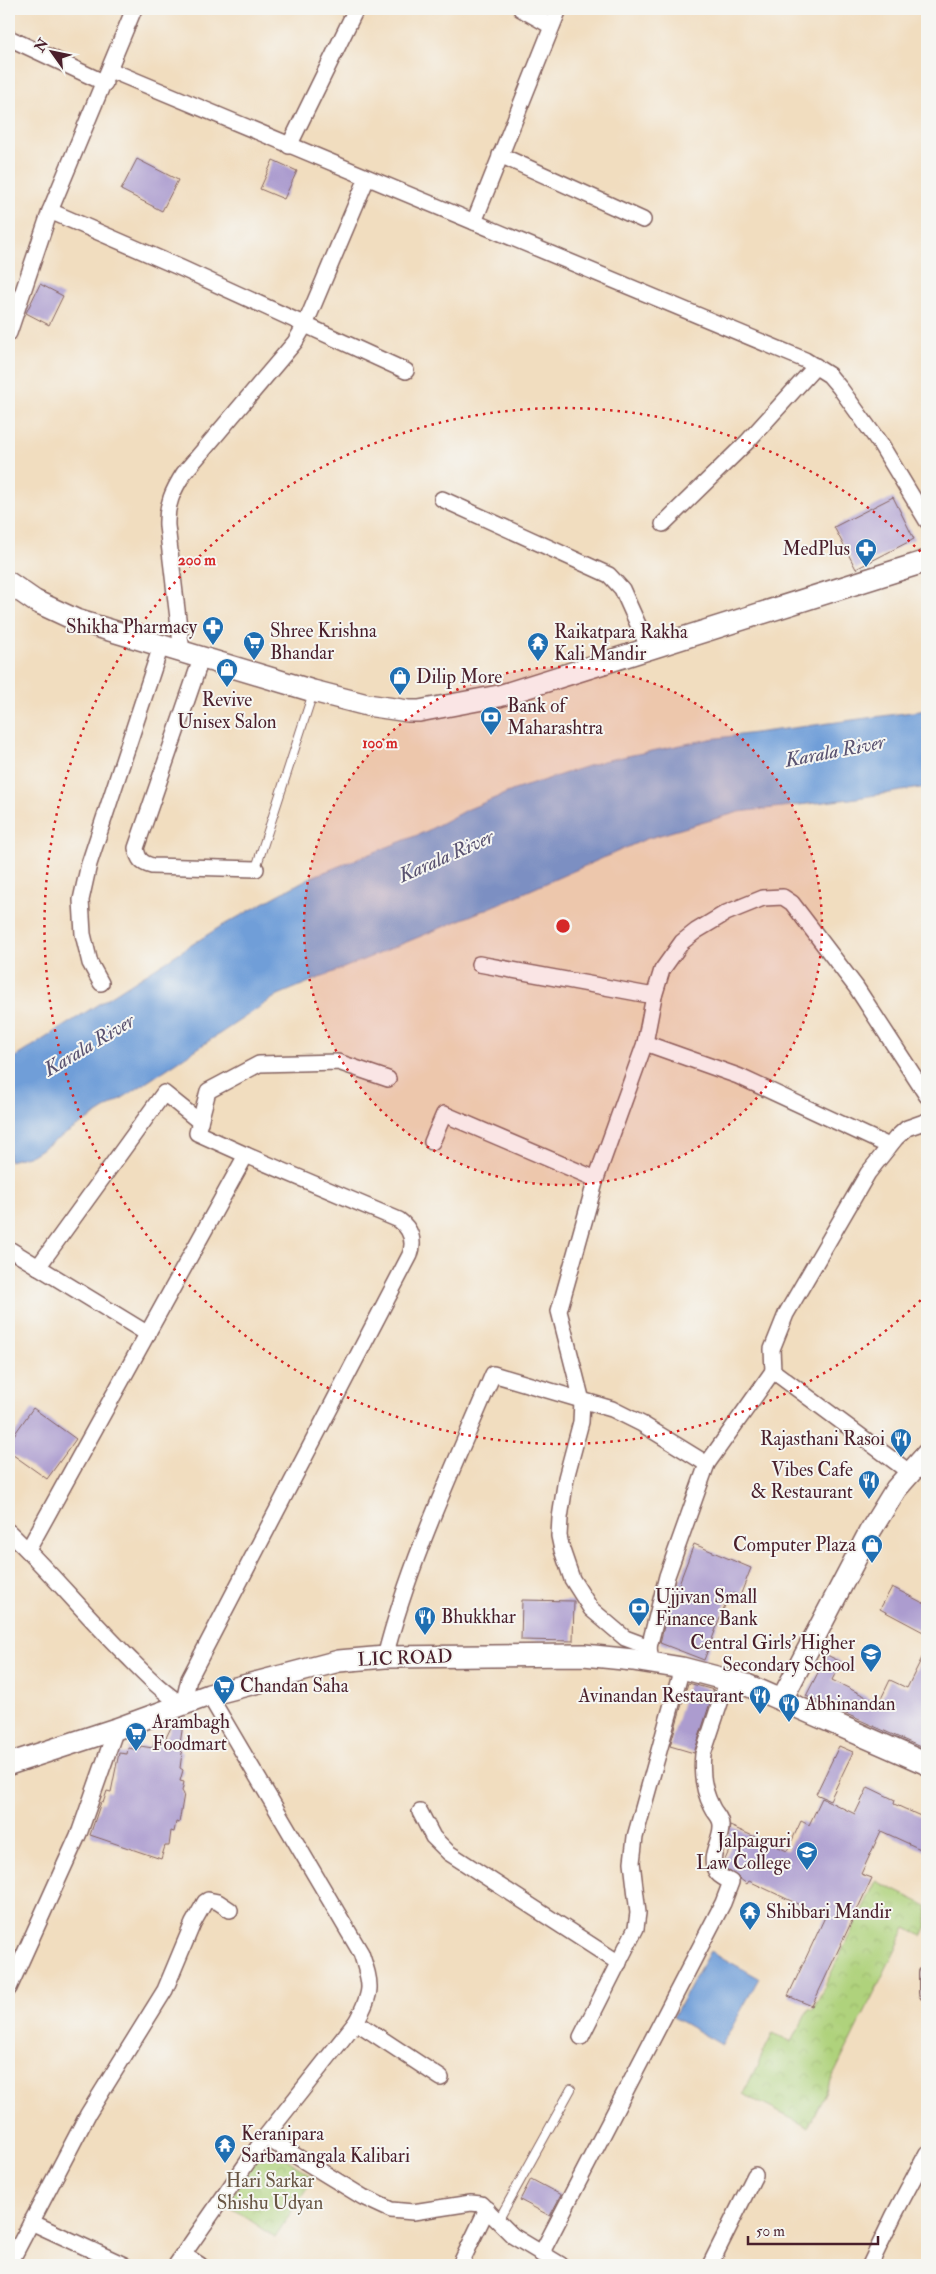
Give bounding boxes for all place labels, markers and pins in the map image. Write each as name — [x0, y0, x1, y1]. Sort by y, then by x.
place label: MedPlus — [782, 537, 850, 561]
pharmacy icon: MedPlus — [854, 537, 878, 568]
place label: Shikha Pharmacy — [66, 615, 198, 639]
pharmacy icon: Shikha Pharmacy — [201, 615, 225, 646]
place label: Shree Krishna Bhandar — [270, 619, 377, 665]
place label: Raikatpara Rakha Kali Mandir — [554, 620, 688, 666]
supermarket icon: Shree Krishna Bhandar — [242, 630, 266, 661]
temple icon: Raikatpara Rakha Kali Mandir — [526, 631, 550, 662]
shop icon: Revive Unisex Salon — [215, 657, 239, 688]
shop icon: Dilip More — [388, 665, 412, 696]
place label: Dilip More — [416, 665, 502, 690]
place label: Revive Unisex Salon — [177, 688, 277, 734]
place label: Bank of Maharashtra — [507, 694, 603, 740]
bank icon: Bank of Maharashtra — [479, 705, 503, 736]
centre of rings — [554, 917, 572, 935]
place label: Rajasthani Rasoi — [760, 1427, 885, 1451]
restaurant icon: Rajasthani Rasoi — [889, 1427, 913, 1458]
place label: Vibes Cafe & Restaurant — [751, 1458, 853, 1504]
restaurant icon: Vibes Cafe & Restaurant — [857, 1469, 881, 1500]
place label: Computer Plaza — [733, 1533, 856, 1558]
shop icon: Computer Plaza — [860, 1533, 884, 1564]
place label: Ujjivan Small Finance Bank — [655, 1585, 758, 1631]
bank icon: Ujjivan Small Finance Bank — [627, 1596, 651, 1627]
restaurant icon: Bhukkhar — [413, 1605, 437, 1636]
place label: Bhukkhar — [441, 1605, 516, 1629]
place label: Central Girls' Higher Secondary School — [690, 1631, 855, 1677]
school or university icon: Central Girls' Higher Secondary School — [859, 1642, 883, 1673]
supermarket icon: Chandan Saha — [212, 1674, 236, 1705]
place label: Chandan Saha — [240, 1674, 349, 1698]
place label: Avinandan Restaurant — [577, 1684, 744, 1708]
restaurant icon: Avinandan Restaurant — [748, 1684, 772, 1715]
restaurant icon: Abhinandan — [777, 1692, 801, 1723]
place label: Abhinandan — [804, 1692, 896, 1716]
place label: Arambagh Foodmart — [151, 1710, 230, 1756]
supermarket icon: Arambagh Foodmart — [124, 1721, 148, 1752]
place label: Jalpaiguri Law College — [696, 1829, 791, 1875]
school or university icon: Jalpaiguri Law College — [795, 1840, 819, 1871]
temple icon: Shibbari Mandir — [738, 1900, 762, 1931]
place label: Shibbari Mandir — [766, 1900, 891, 1924]
place label: Keranipara Sarbamangala Kalibari — [241, 2122, 410, 2168]
temple icon: Keranipara Sarbamangala Kalibari — [213, 2133, 237, 2164]

